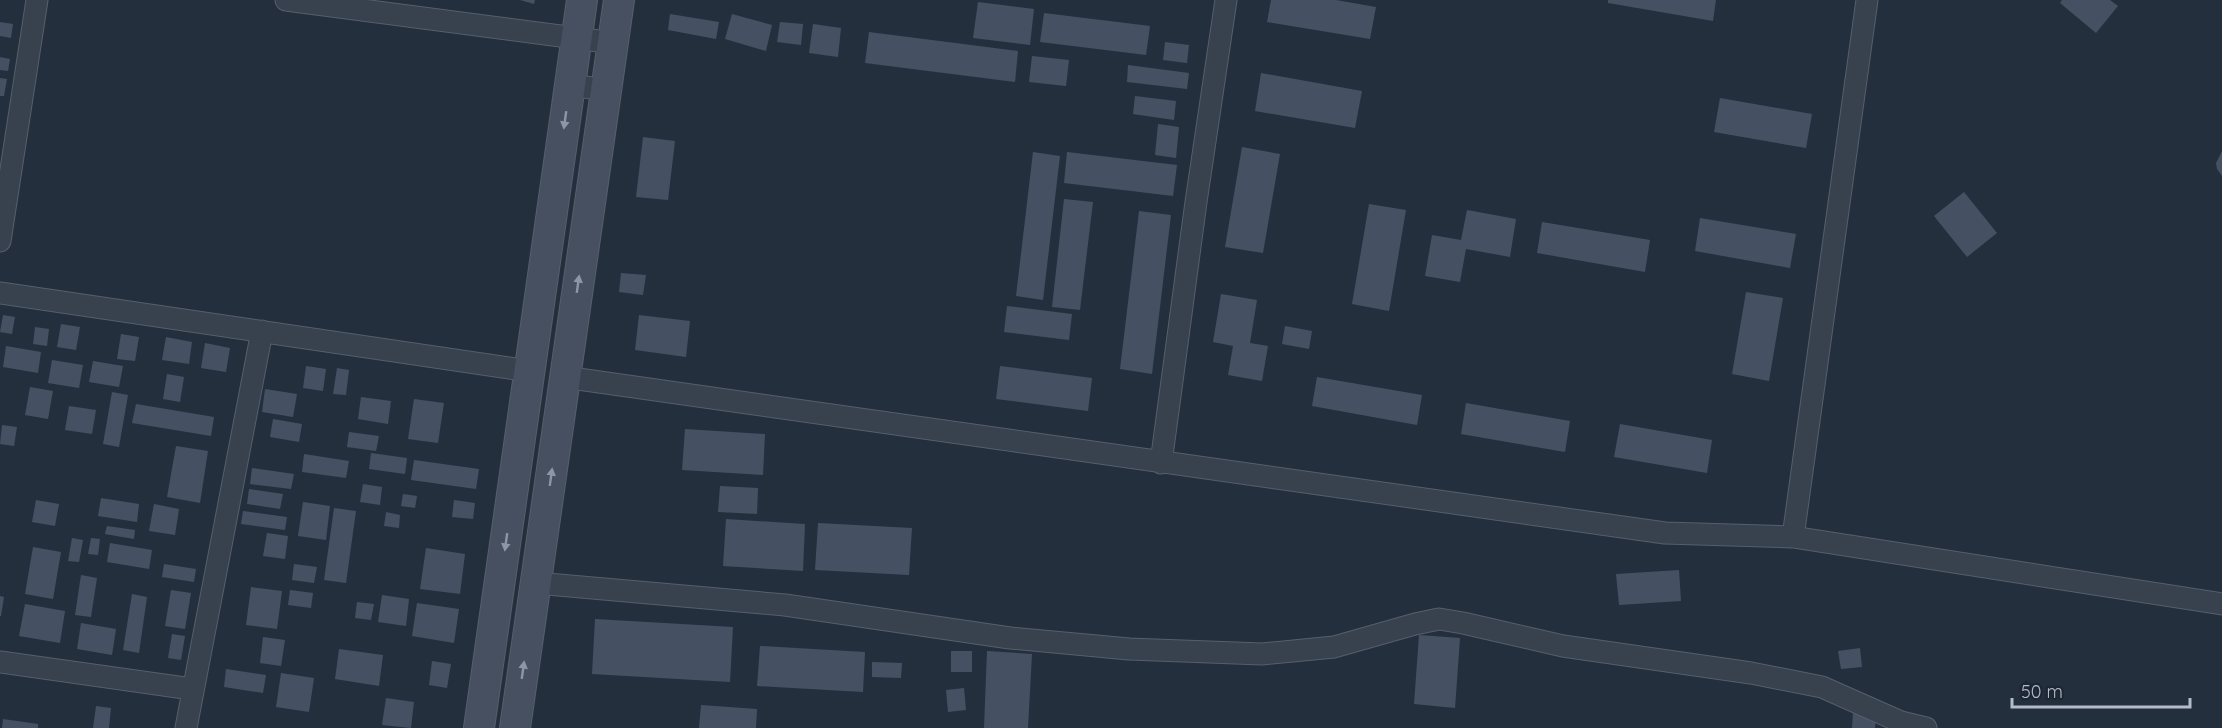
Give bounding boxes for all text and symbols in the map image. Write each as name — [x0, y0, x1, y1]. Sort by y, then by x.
one-way arrow — [561, 111, 570, 130]
one-way arrow — [574, 274, 583, 293]
one-way arrow — [546, 467, 555, 486]
one-way arrow — [501, 533, 510, 552]
one-way arrow — [519, 660, 528, 679]
scale bar — [2012, 671, 2190, 709]
text: 50 m — [2021, 680, 2063, 703]

